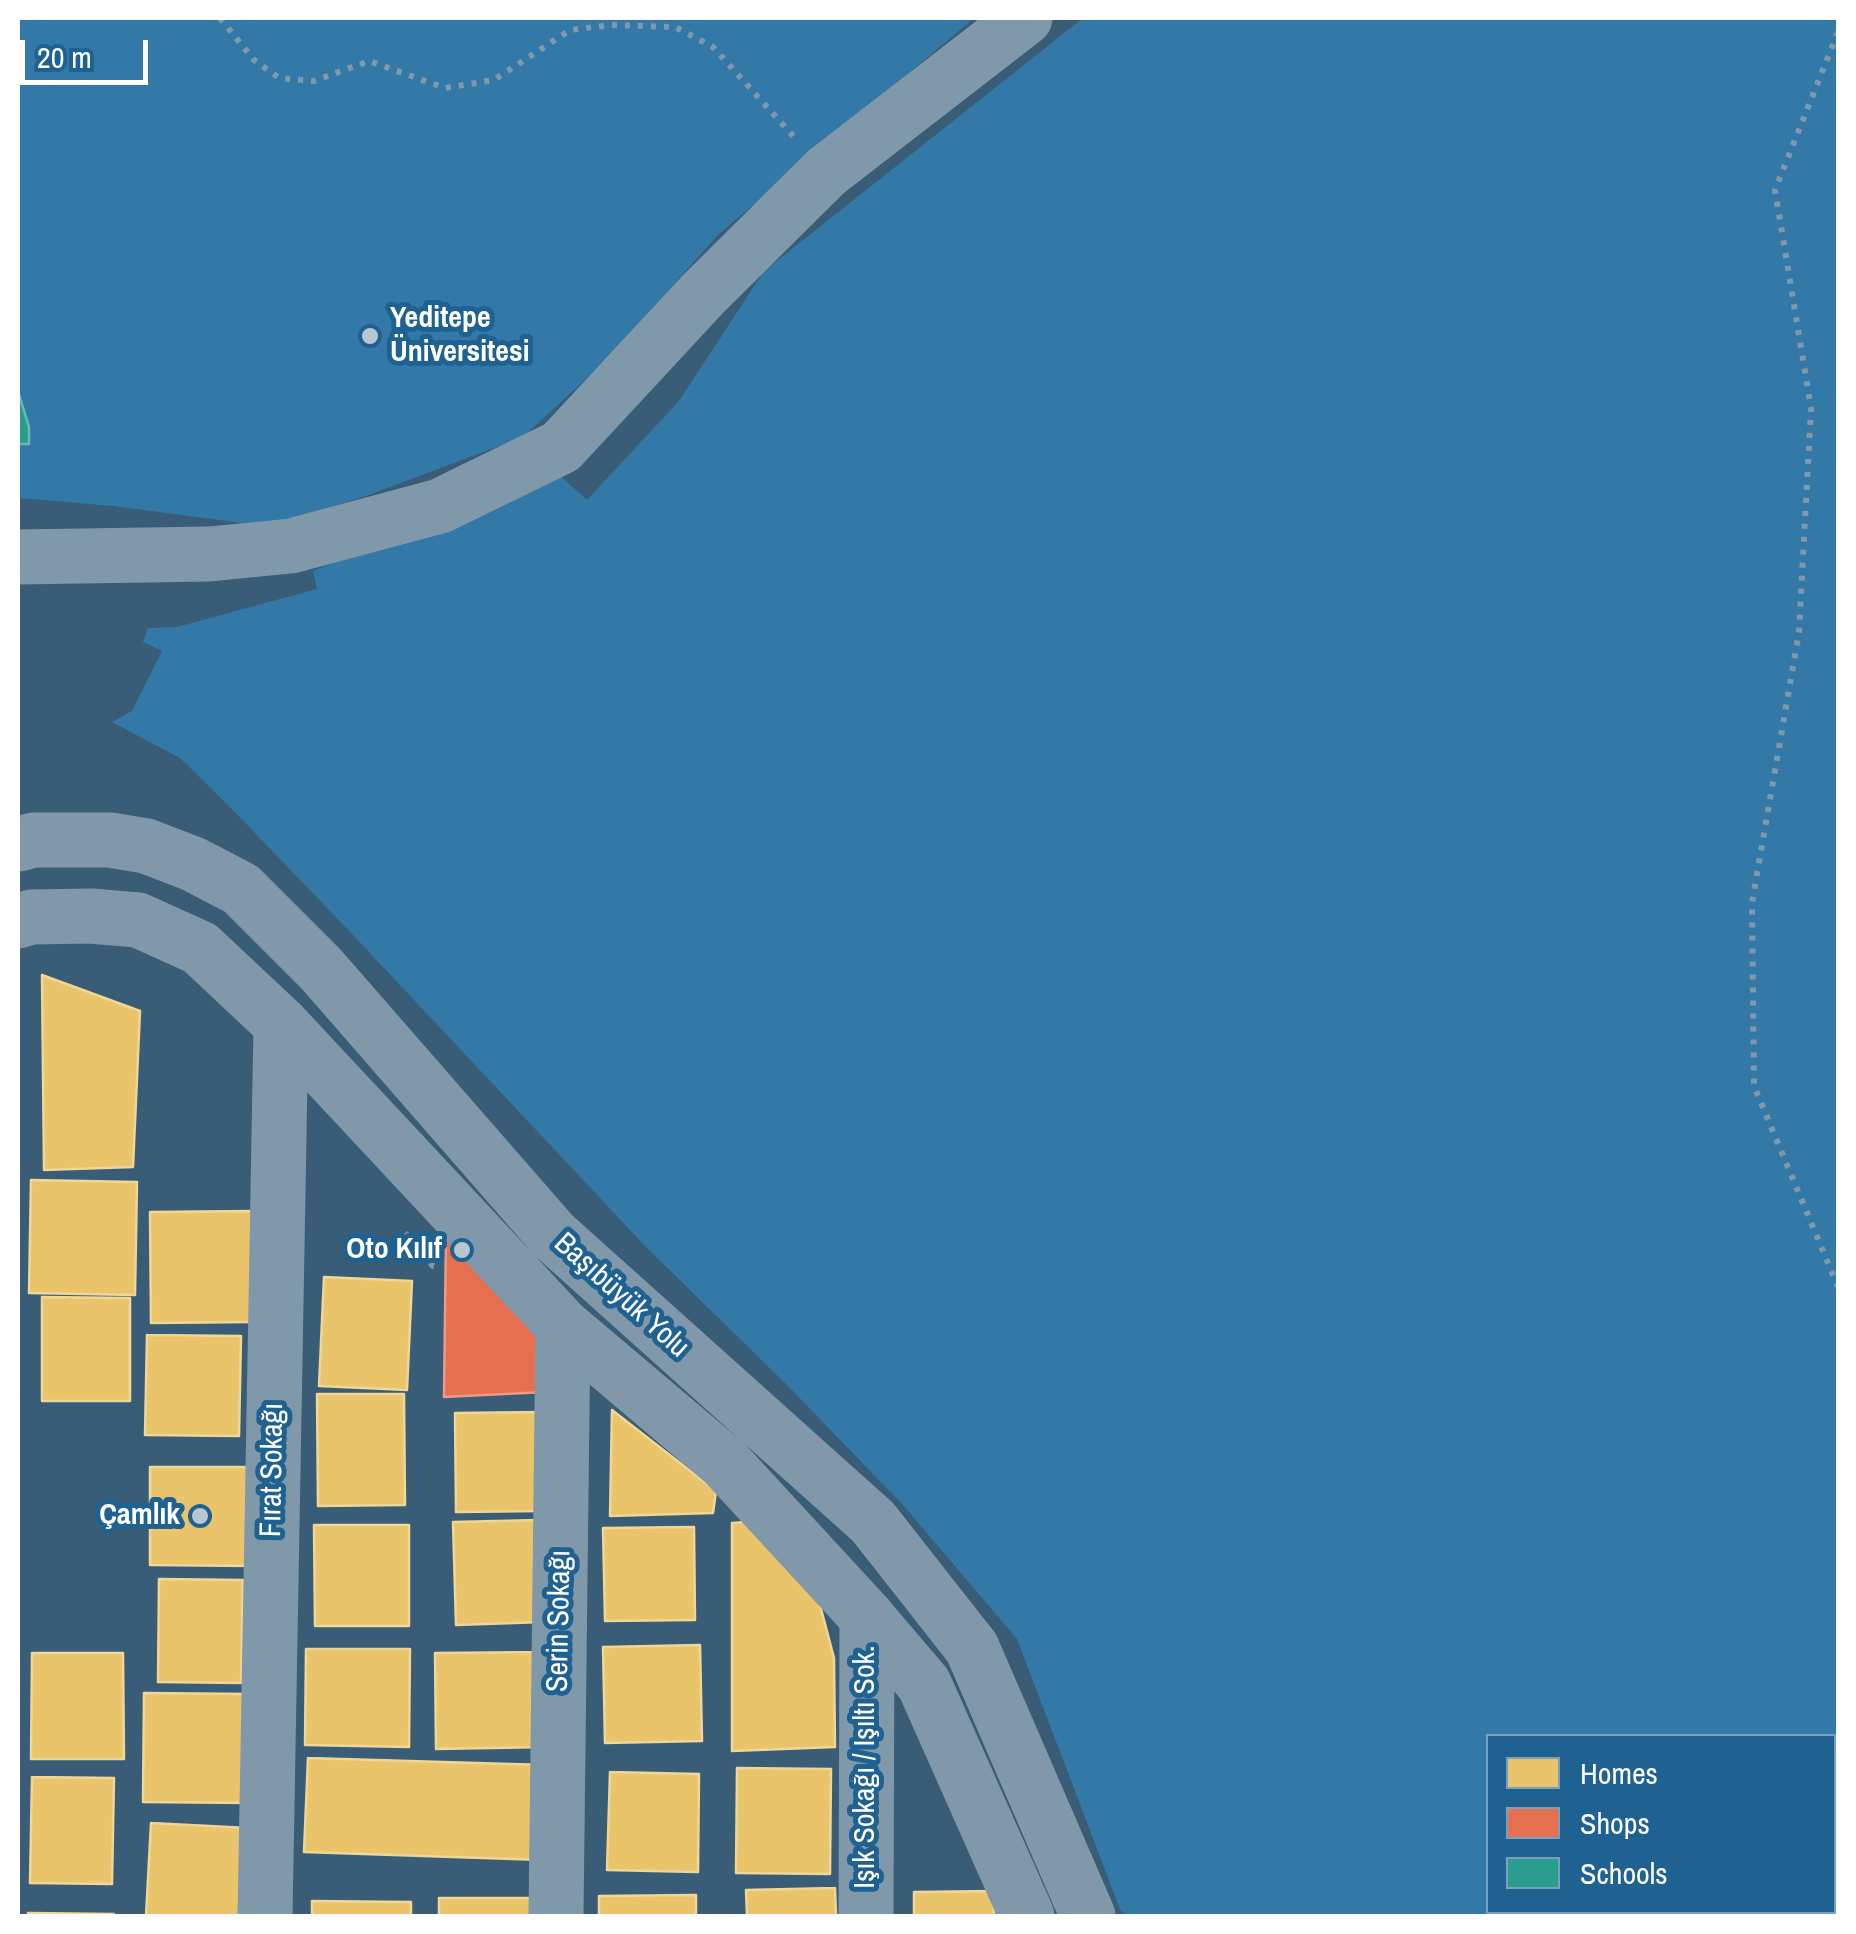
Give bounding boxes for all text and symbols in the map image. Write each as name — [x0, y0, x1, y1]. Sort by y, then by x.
scale bar — [25, 20, 152, 82]
text: 20 m — [37, 37, 92, 77]
place label: Yeditepe Üniversitesi — [390, 301, 529, 372]
marker: Yeditepe Üniversitesi — [359, 325, 381, 347]
street label: Başıbüyük Yolu — [546, 1226, 696, 1366]
place label: Oto Kılıf — [346, 1232, 442, 1268]
marker: Oto Kılıf — [451, 1239, 473, 1261]
street label: Fırat Sokağı — [254, 1403, 292, 1537]
place label: Çamlık — [99, 1498, 180, 1534]
marker: Çamlık — [189, 1505, 211, 1527]
street label: Serin Sokağı — [541, 1550, 579, 1692]
street label: Işık Sokağı / Işıltı Sok. — [848, 1645, 884, 1889]
legend — [1486, 1734, 1836, 1914]
text: Homes — [1580, 1753, 1658, 1793]
text: Shops — [1580, 1803, 1650, 1843]
text: Schools — [1580, 1853, 1668, 1893]

